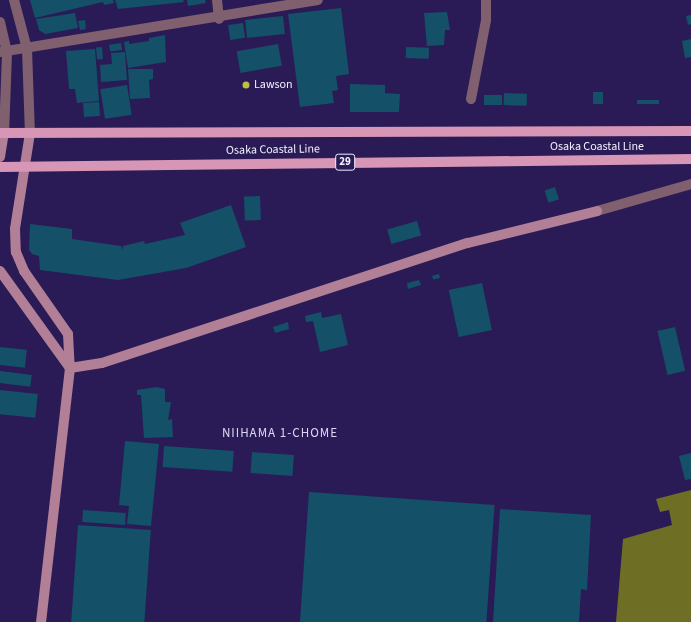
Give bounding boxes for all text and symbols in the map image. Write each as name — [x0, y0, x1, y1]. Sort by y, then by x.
place label: Lawson — [254, 78, 293, 92]
marker: Lawson — [241, 80, 251, 90]
street label: Osaka Coastal Line — [550, 140, 644, 154]
street label: Osaka Coastal Line — [226, 142, 320, 158]
road number: 29 — [335, 153, 355, 171]
district label: NIIHAMA 1-CHOME — [222, 425, 338, 441]

